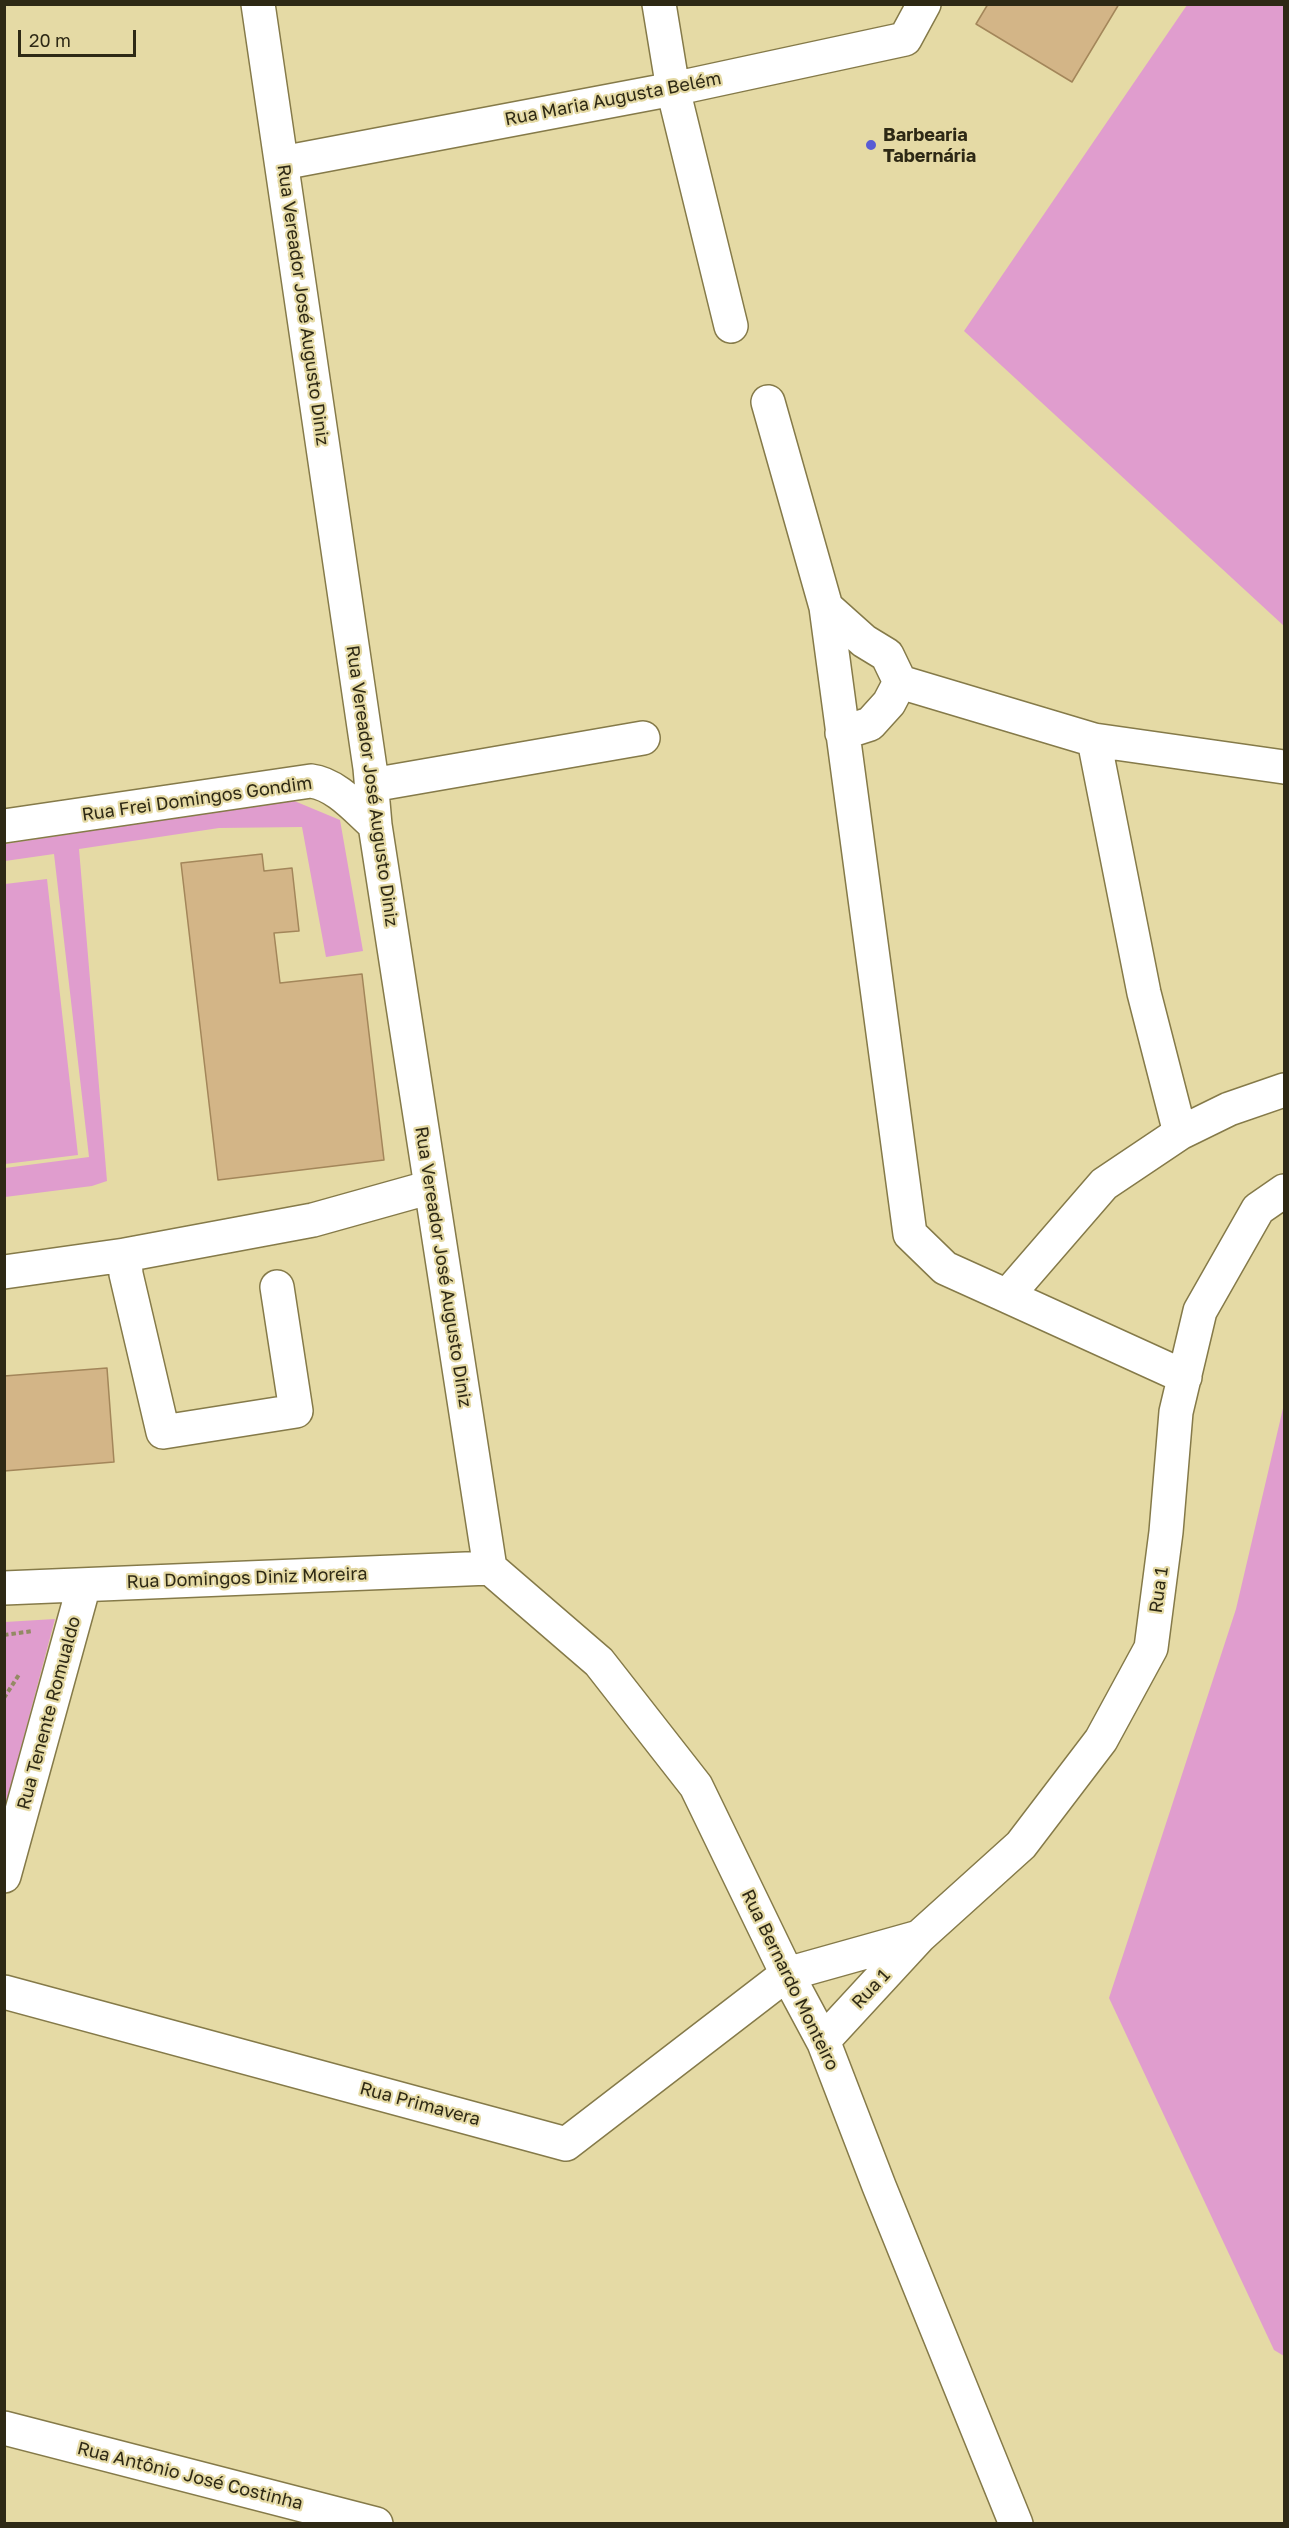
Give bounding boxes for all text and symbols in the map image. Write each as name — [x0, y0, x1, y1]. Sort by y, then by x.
scale bar — [21, 18, 140, 56]
text: 20 m — [29, 29, 71, 51]
street label: Rua Maria Augusta Belém — [503, 67, 723, 131]
place label: Barbearia Tabernária — [883, 124, 976, 166]
marker: Barbearia Tabernária — [864, 138, 878, 152]
street label: Rua Vereador José Augusto Diniz — [273, 163, 333, 447]
street label: Rua Vereador José Augusto Diniz — [342, 644, 402, 928]
street label: Rua Frei Domingos Gondim — [80, 772, 314, 826]
street label: Rua Vereador José Augusto Diniz — [410, 1125, 476, 1409]
street label: Rua Domingos Diniz Moreira — [126, 1563, 368, 1593]
street label: Rua 1 — [1145, 1566, 1173, 1614]
street label: Rua Tenente Romualdo — [13, 1614, 85, 1812]
street label: Rua Bernardo Monteiro — [737, 1886, 843, 2074]
street label: Rua 1 — [847, 1965, 895, 2013]
street label: Rua Primavera — [357, 2078, 483, 2130]
street label: Rua Antônio José Costinha — [75, 2437, 305, 2515]

